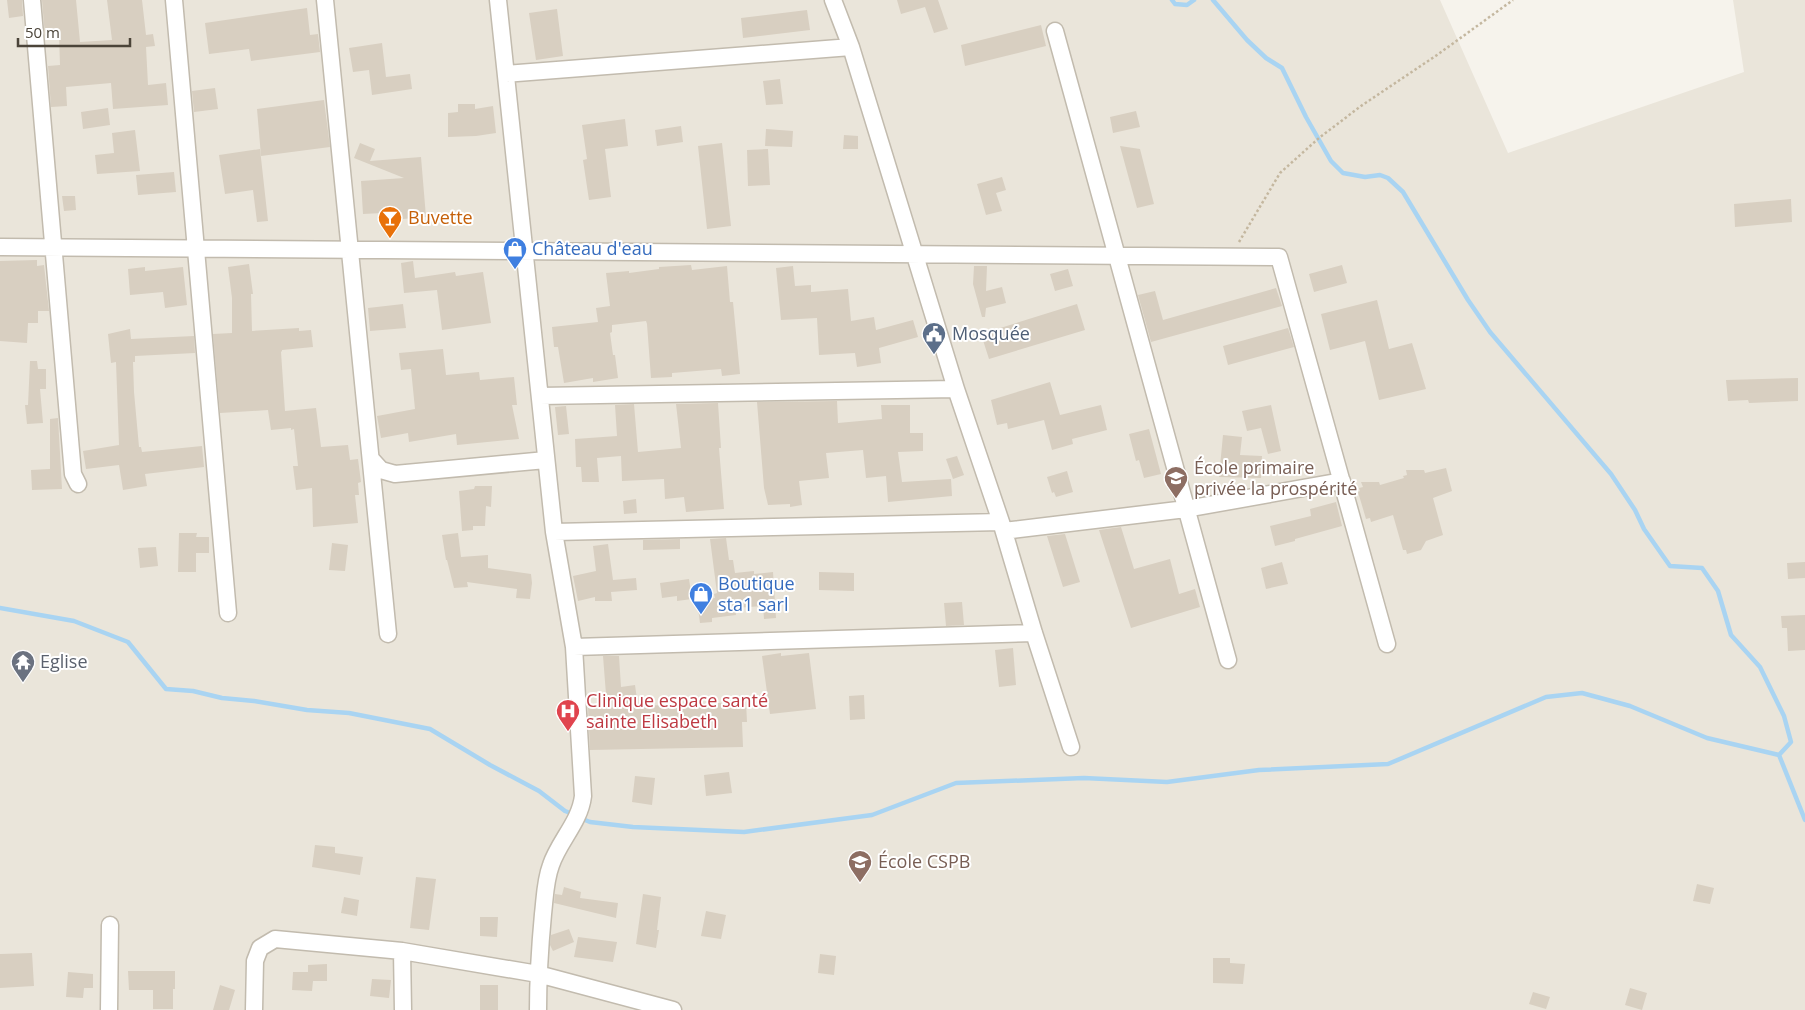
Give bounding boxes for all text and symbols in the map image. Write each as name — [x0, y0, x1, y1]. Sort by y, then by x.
scale bar — [18, 15, 130, 47]
text: 50 m — [25, 22, 60, 42]
bar icon: Buvette — [377, 205, 403, 239]
place label: Buvette — [408, 205, 473, 229]
shop icon: Château d'eau — [502, 236, 528, 270]
place label: Château d'eau — [532, 236, 653, 260]
public building icon: Mosquée — [921, 321, 947, 355]
place label: Mosquée — [952, 321, 1030, 345]
place label: École primaire privée la prospérité — [1194, 455, 1357, 500]
school or university icon: École primaire privée la prospérité — [1163, 465, 1189, 499]
place label: Boutique sta1 sarl — [718, 571, 795, 616]
shop icon: Boutique sta1 sarl — [688, 581, 714, 615]
temple icon: Eglise — [10, 649, 36, 683]
place label: Eglise — [40, 649, 88, 673]
place label: Clinique espace santé sainte Elisabeth — [586, 688, 768, 733]
hospital icon: Clinique espace santé sainte Elisabeth — [555, 698, 581, 732]
school or university icon: École CSPB — [847, 849, 873, 883]
place label: École CSPB — [878, 849, 970, 873]

